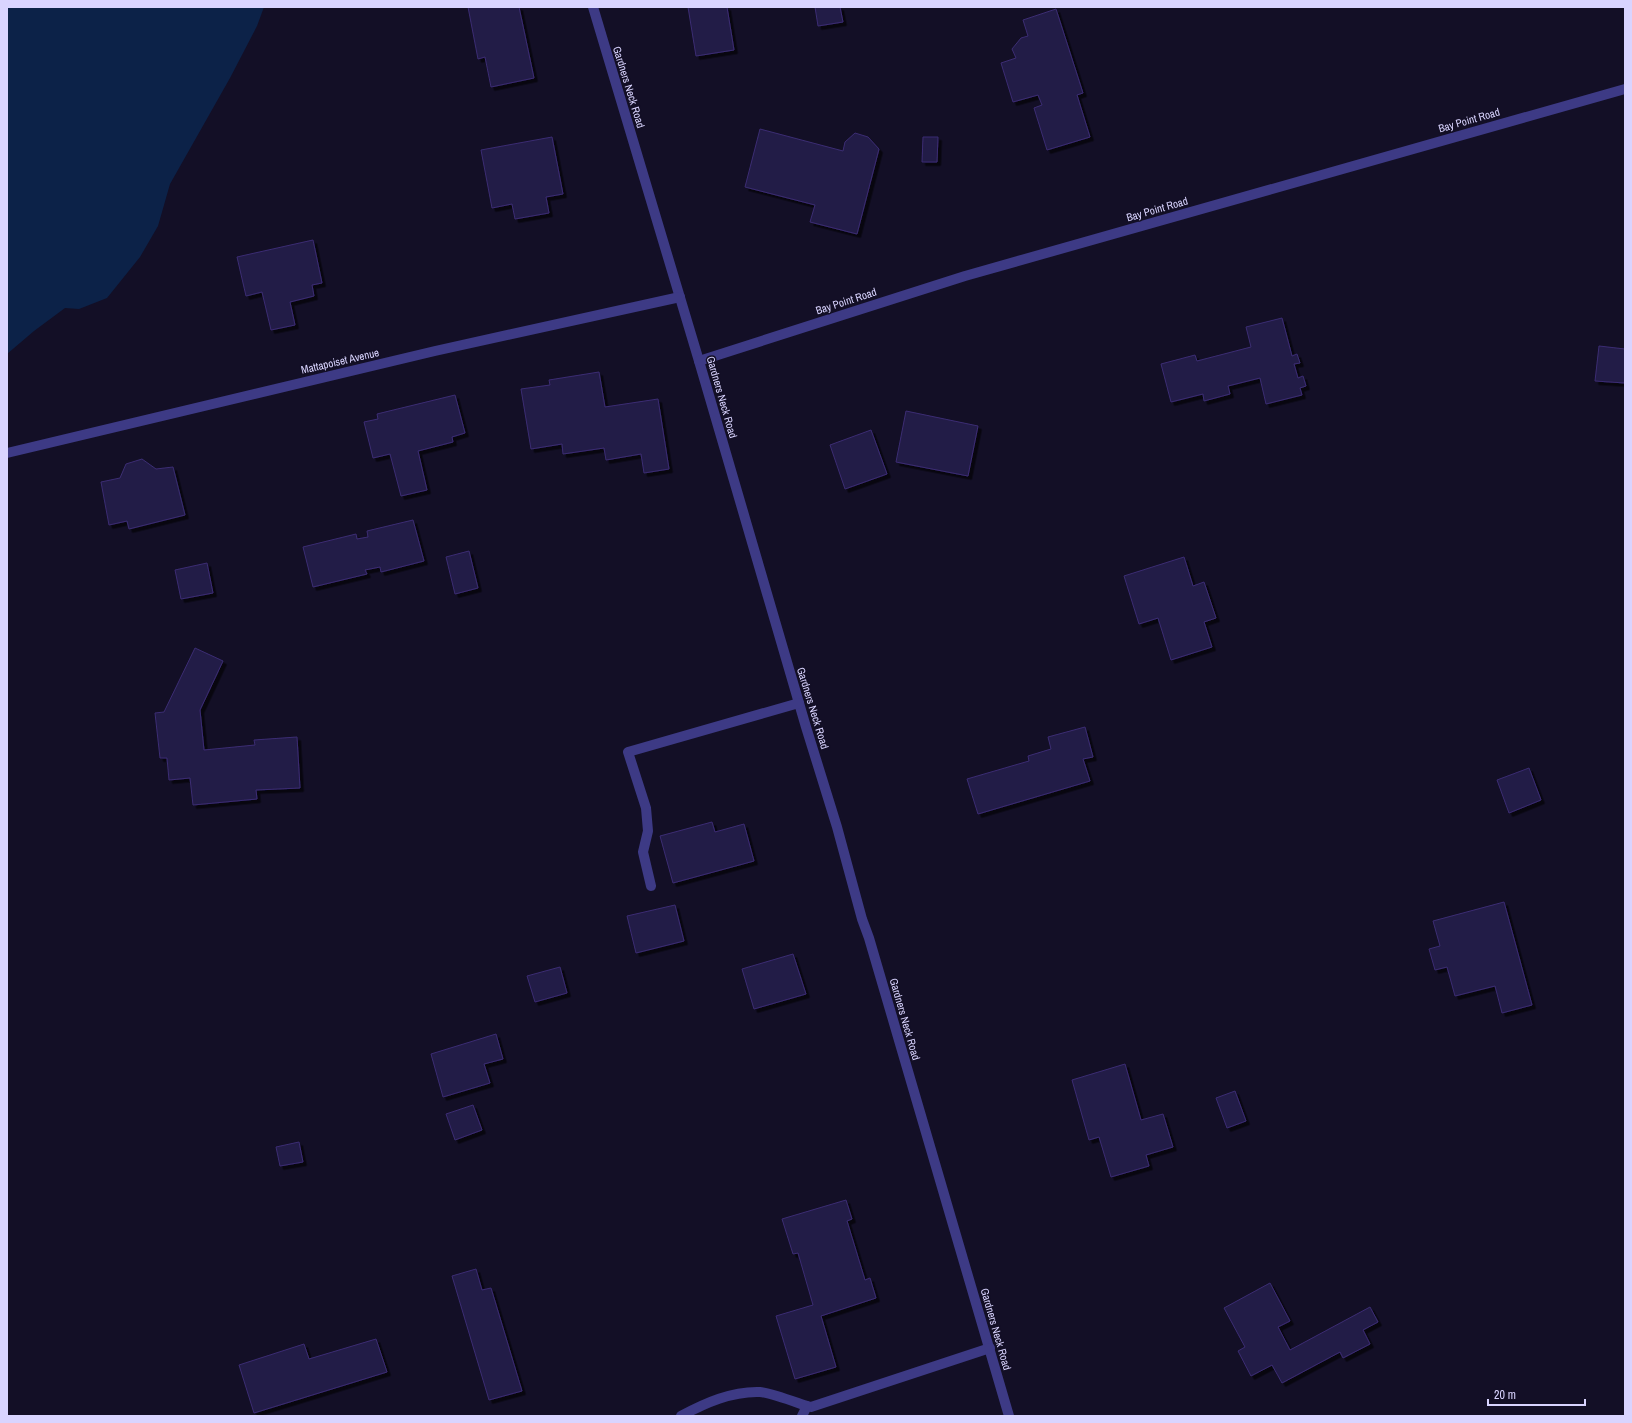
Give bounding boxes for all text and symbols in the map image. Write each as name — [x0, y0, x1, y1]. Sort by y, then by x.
street label: Gardners Neck Road — [610, 44, 648, 130]
street label: Bay Point Road — [1437, 105, 1501, 135]
street label: Bay Point Road — [1125, 194, 1189, 224]
street label: Bay Point Road — [814, 285, 878, 317]
street label: Mattapoiset Avenue — [300, 345, 380, 377]
street label: Gardners Neck Road — [704, 354, 740, 440]
street label: Gardners Neck Road — [794, 665, 832, 751]
street label: Gardners Neck Road — [887, 976, 923, 1062]
street label: Gardners Neck Road — [978, 1286, 1014, 1372]
scale bar — [1488, 1381, 1585, 1407]
text: 20 m — [1494, 1387, 1516, 1403]

